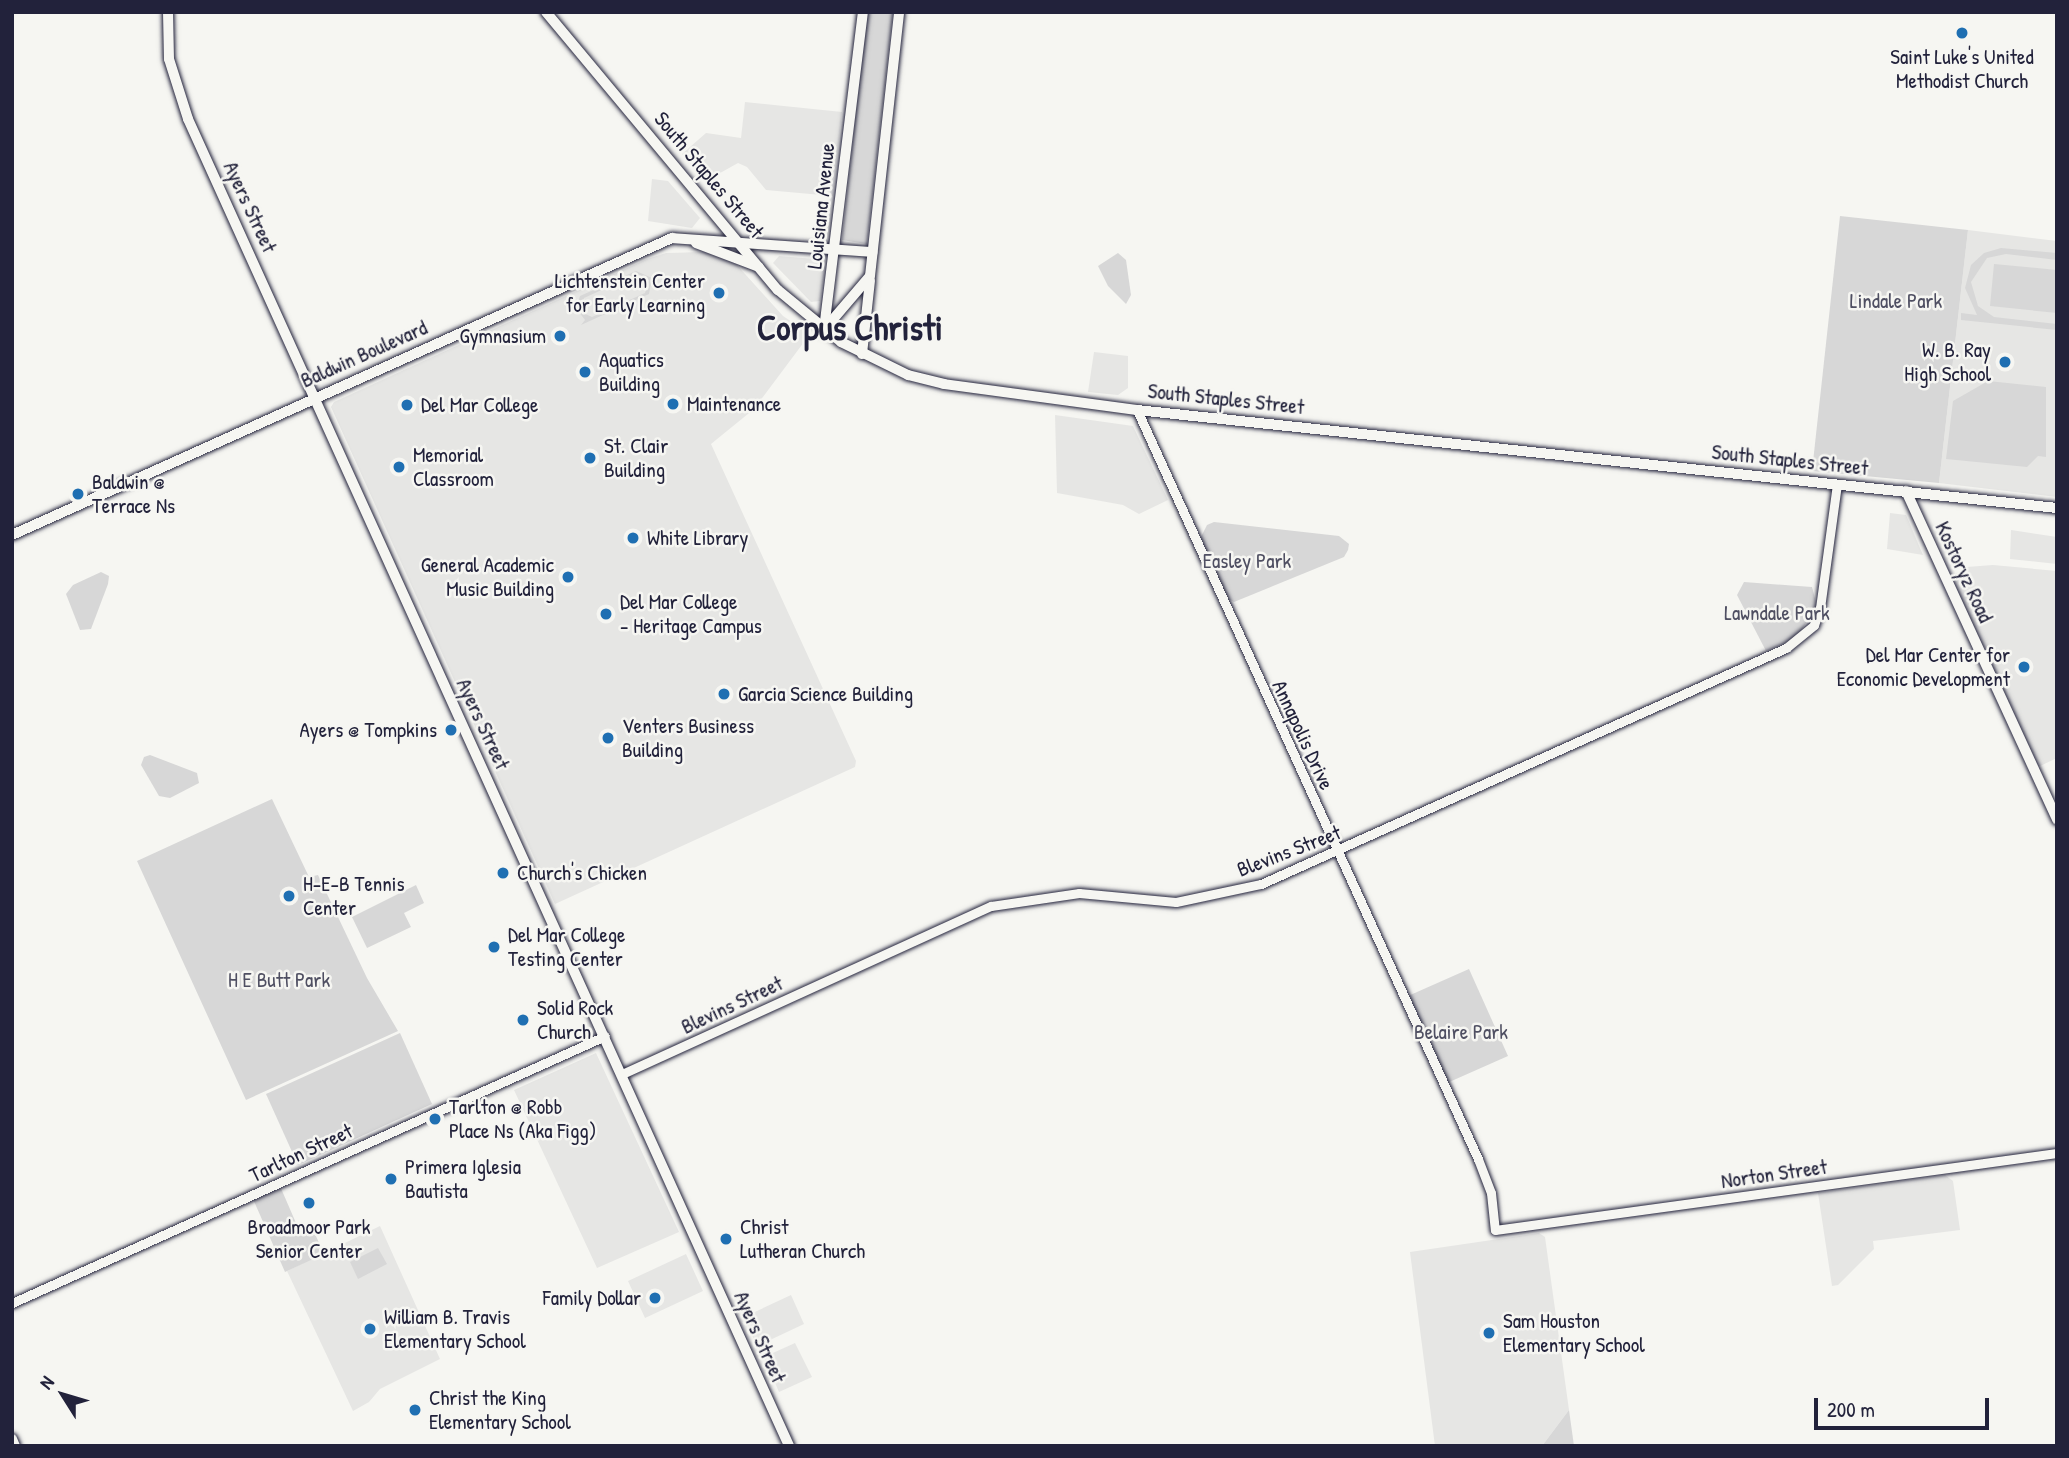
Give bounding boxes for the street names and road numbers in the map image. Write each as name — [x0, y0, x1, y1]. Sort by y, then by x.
street label: South Staples Street — [649, 107, 769, 243]
street label: Louisiana Avenue — [802, 142, 840, 270]
street label: Ayers Street — [218, 158, 282, 256]
street label: Baldwin Boulevard — [297, 315, 431, 393]
street label: South Staples Street — [1147, 378, 1305, 420]
street label: South Staples Street — [1711, 439, 1869, 481]
street label: Kostoryz Road — [1930, 518, 1998, 626]
street label: Ayers Street — [451, 675, 515, 773]
street label: Annapolis Drive — [1267, 676, 1339, 794]
street label: Blevins Street — [1234, 820, 1344, 882]
street label: Blevins Street — [677, 971, 787, 1039]
street label: Tarlton Street — [246, 1118, 356, 1188]
street label: Norton Street — [1719, 1154, 1829, 1194]
street label: Ayers Street — [729, 1287, 791, 1387]

